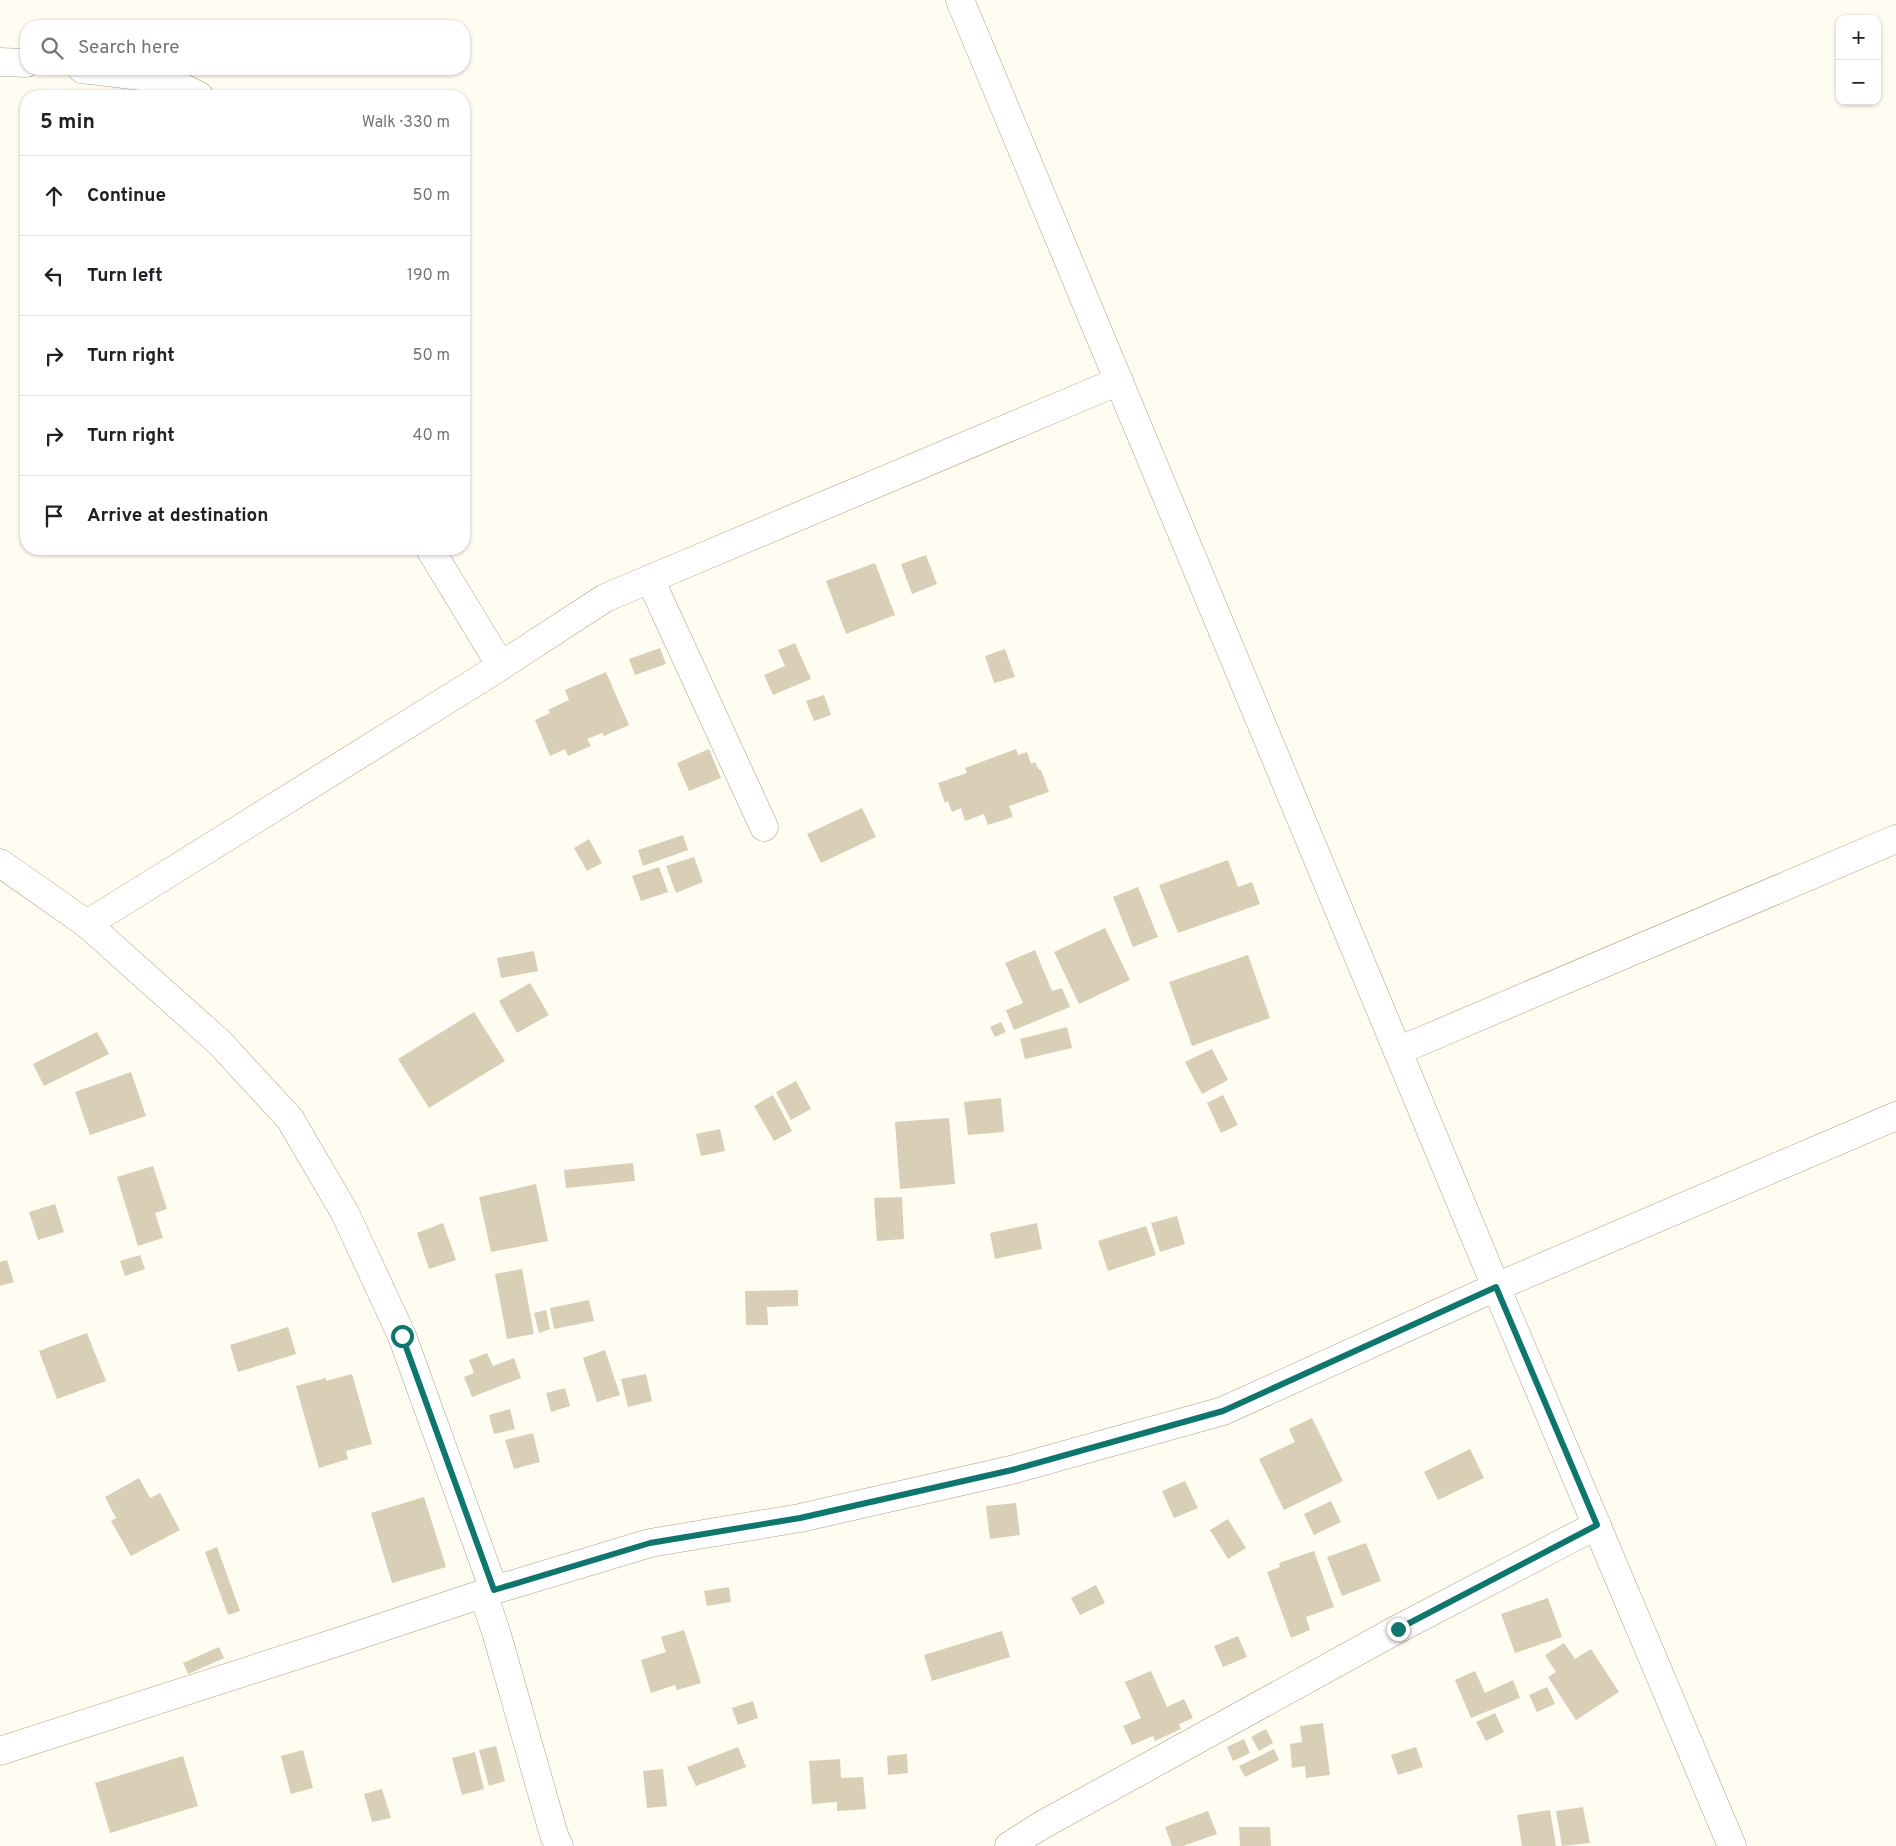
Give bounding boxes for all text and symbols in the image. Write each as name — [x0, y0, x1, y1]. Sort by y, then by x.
map controls — [1836, 15, 1881, 105]
button: + — [1836, 15, 1881, 60]
search box — [20, 20, 470, 75]
icon: search — [38, 34, 66, 62]
text: Search here — [78, 36, 180, 60]
button: − — [1836, 60, 1881, 105]
text: 5 min — [40, 109, 95, 136]
text: Walk · 330 m — [362, 113, 450, 133]
icon: ahead — [40, 182, 68, 210]
text: Continue — [87, 184, 166, 208]
text: 50 m — [413, 186, 450, 206]
icon: left — [40, 262, 68, 290]
text: Turn left — [87, 264, 163, 288]
text: 190 m — [407, 266, 450, 286]
icon: right — [40, 342, 68, 370]
text: Turn right — [87, 344, 175, 368]
text: 50 m — [413, 346, 450, 366]
icon: right — [40, 422, 68, 450]
text: Turn right — [87, 424, 175, 448]
text: 40 m — [412, 426, 450, 446]
icon: arrive — [40, 502, 68, 530]
text: Arrive at destination — [87, 504, 268, 528]
route start — [391, 1325, 414, 1348]
route end — [1387, 1618, 1410, 1641]

